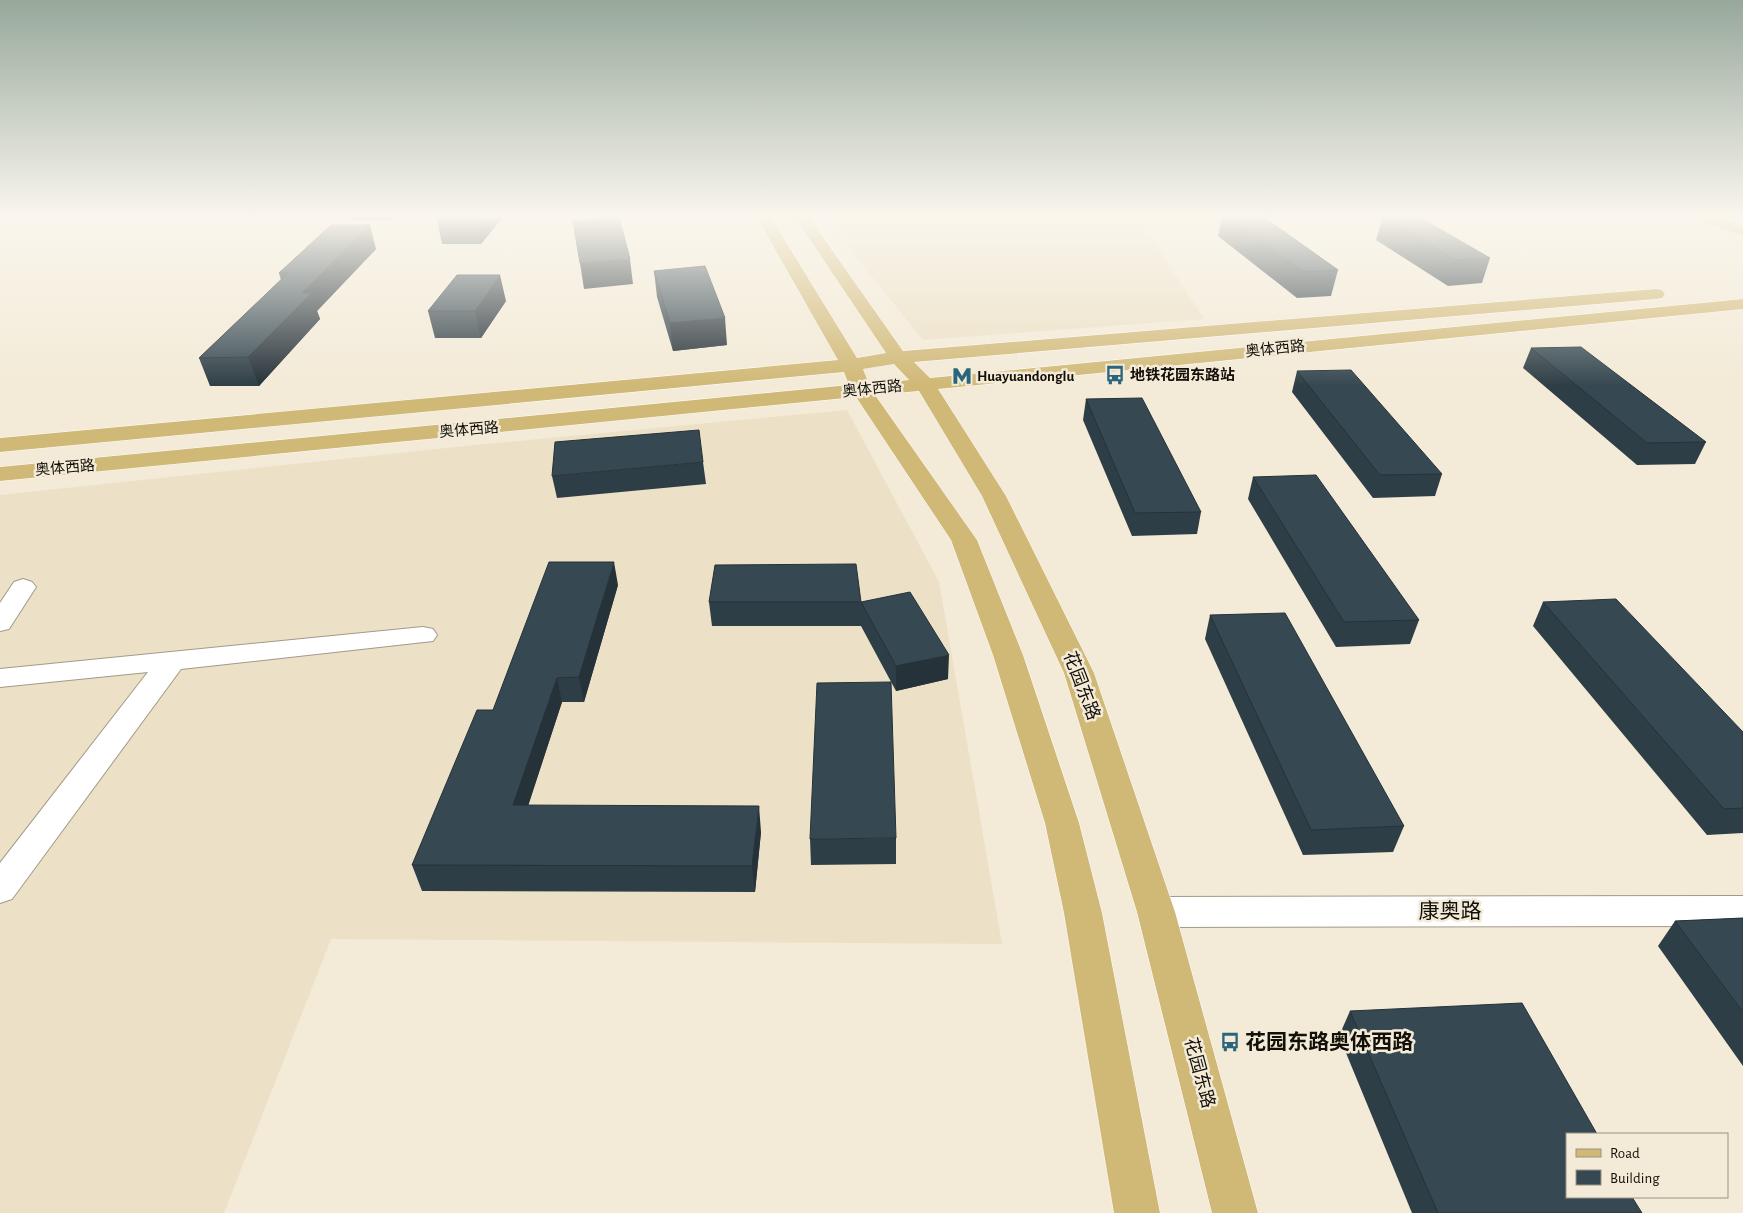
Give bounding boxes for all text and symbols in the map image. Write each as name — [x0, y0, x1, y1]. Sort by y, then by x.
street label: 奥体西路 — [1244, 337, 1306, 360]
bus stop icon: 地铁花园东路站 — [1104, 364, 1126, 386]
metro station icon: Huayuandonglu — [951, 365, 973, 387]
place label: 地铁花园东路站 — [1130, 367, 1235, 383]
place label: Huayuandonglu — [977, 369, 1074, 384]
street label: 奥体西路 — [841, 377, 903, 400]
street label: 奥体西路 — [438, 419, 500, 440]
street label: 奥体西路 — [34, 457, 96, 478]
street label: 花园东路 — [1060, 648, 1104, 723]
street label: 康奥路 — [1419, 900, 1482, 922]
place label: 花园东路奥体西路 — [1245, 1030, 1413, 1053]
bus stop icon: 花园东路奥体西路 — [1219, 1031, 1241, 1053]
street label: 花园东路 — [1181, 1035, 1219, 1110]
legend — [1566, 1133, 1728, 1198]
text: Road — [1610, 1146, 1640, 1161]
text: Building — [1610, 1171, 1660, 1186]

